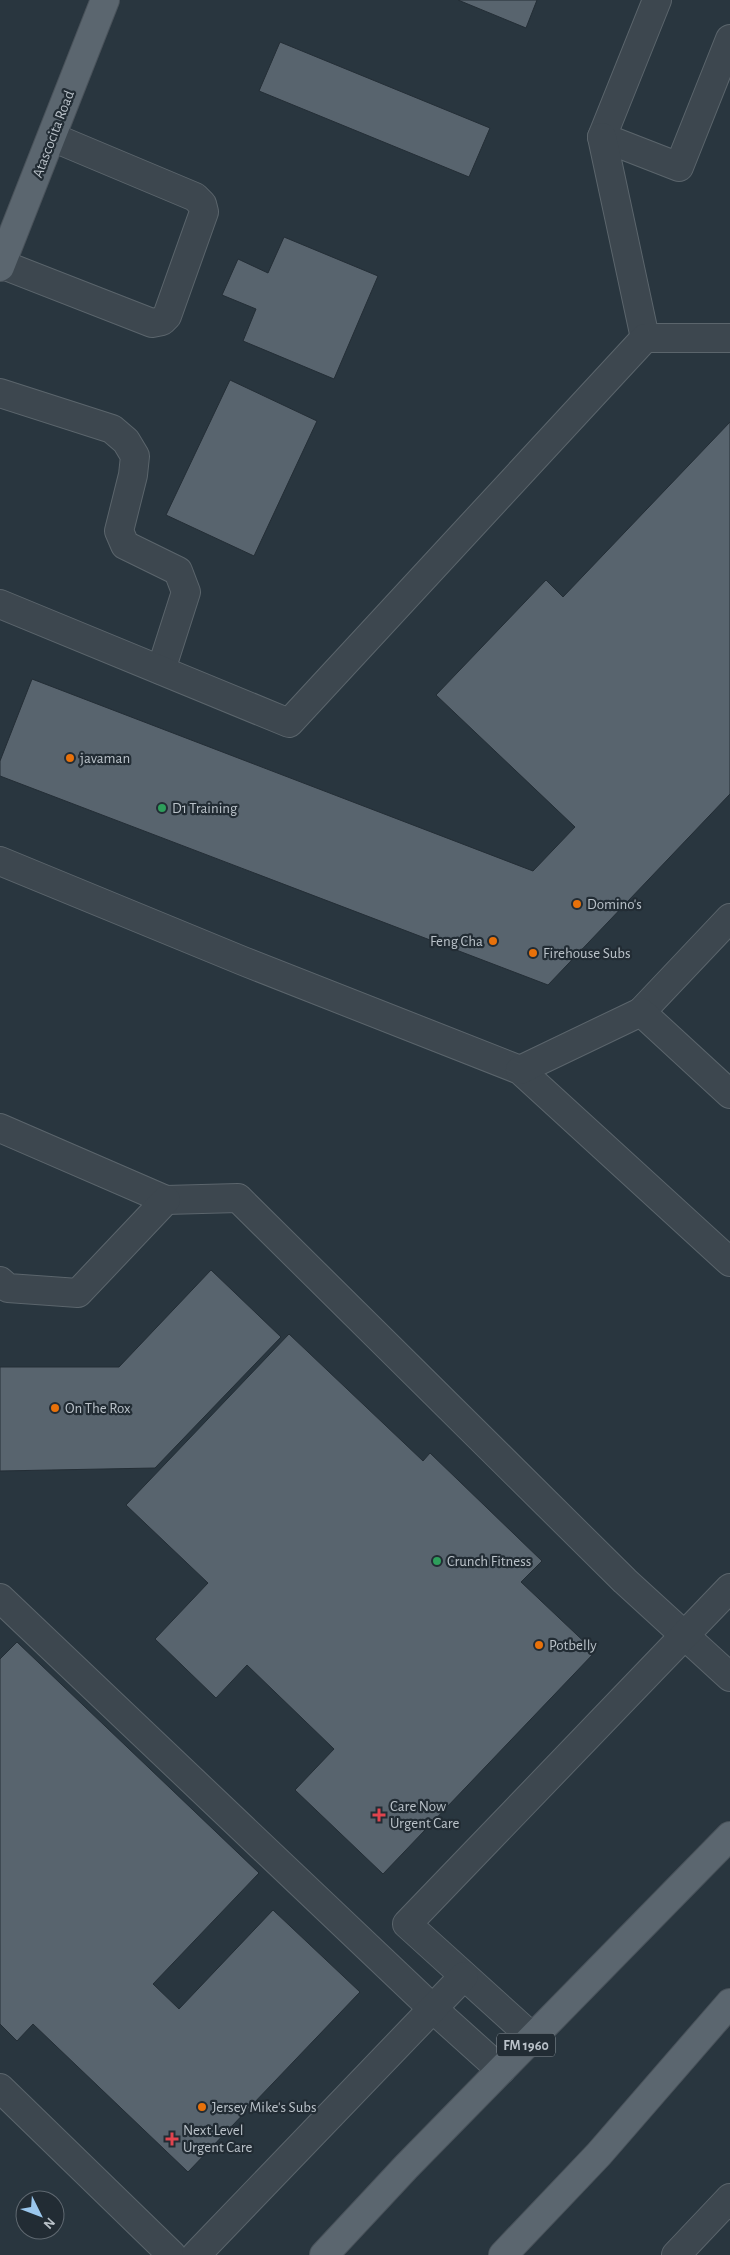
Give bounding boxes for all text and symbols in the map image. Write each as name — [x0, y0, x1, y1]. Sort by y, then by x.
street label: Atascocita Road — [30, 88, 77, 180]
place label: javaman — [80, 751, 130, 766]
marker: javaman — [64, 752, 76, 764]
place label: D1 Training — [172, 801, 238, 816]
marker: D1 Training — [156, 802, 168, 814]
place label: Domino's — [587, 897, 642, 912]
marker: Domino's — [571, 898, 583, 910]
place label: Feng Cha — [430, 934, 483, 949]
marker: Feng Cha — [487, 935, 499, 947]
place label: Firehouse Subs — [543, 946, 631, 961]
marker: Firehouse Subs — [527, 947, 539, 959]
place label: On The Rox — [65, 1401, 131, 1416]
marker: On The Rox — [49, 1402, 61, 1414]
place label: Crunch Fitness — [447, 1554, 531, 1569]
marker: Crunch Fitness — [431, 1555, 443, 1567]
place label: Potbelly — [549, 1638, 597, 1653]
marker: Potbelly — [533, 1639, 545, 1651]
place label: Care Now Urgent Care — [390, 1799, 460, 1831]
marker: Care Now Urgent Care — [372, 1808, 386, 1822]
road number: FM 1960 — [497, 2034, 555, 2056]
place label: Jersey Mike's Subs — [212, 2100, 317, 2115]
marker: Jersey Mike's Subs — [196, 2101, 208, 2113]
place label: Next Level Urgent Care — [183, 2123, 253, 2155]
marker: Next Level Urgent Care — [165, 2132, 179, 2146]
north arrow — [15, 2190, 65, 2240]
text: N — [40, 2215, 57, 2231]

